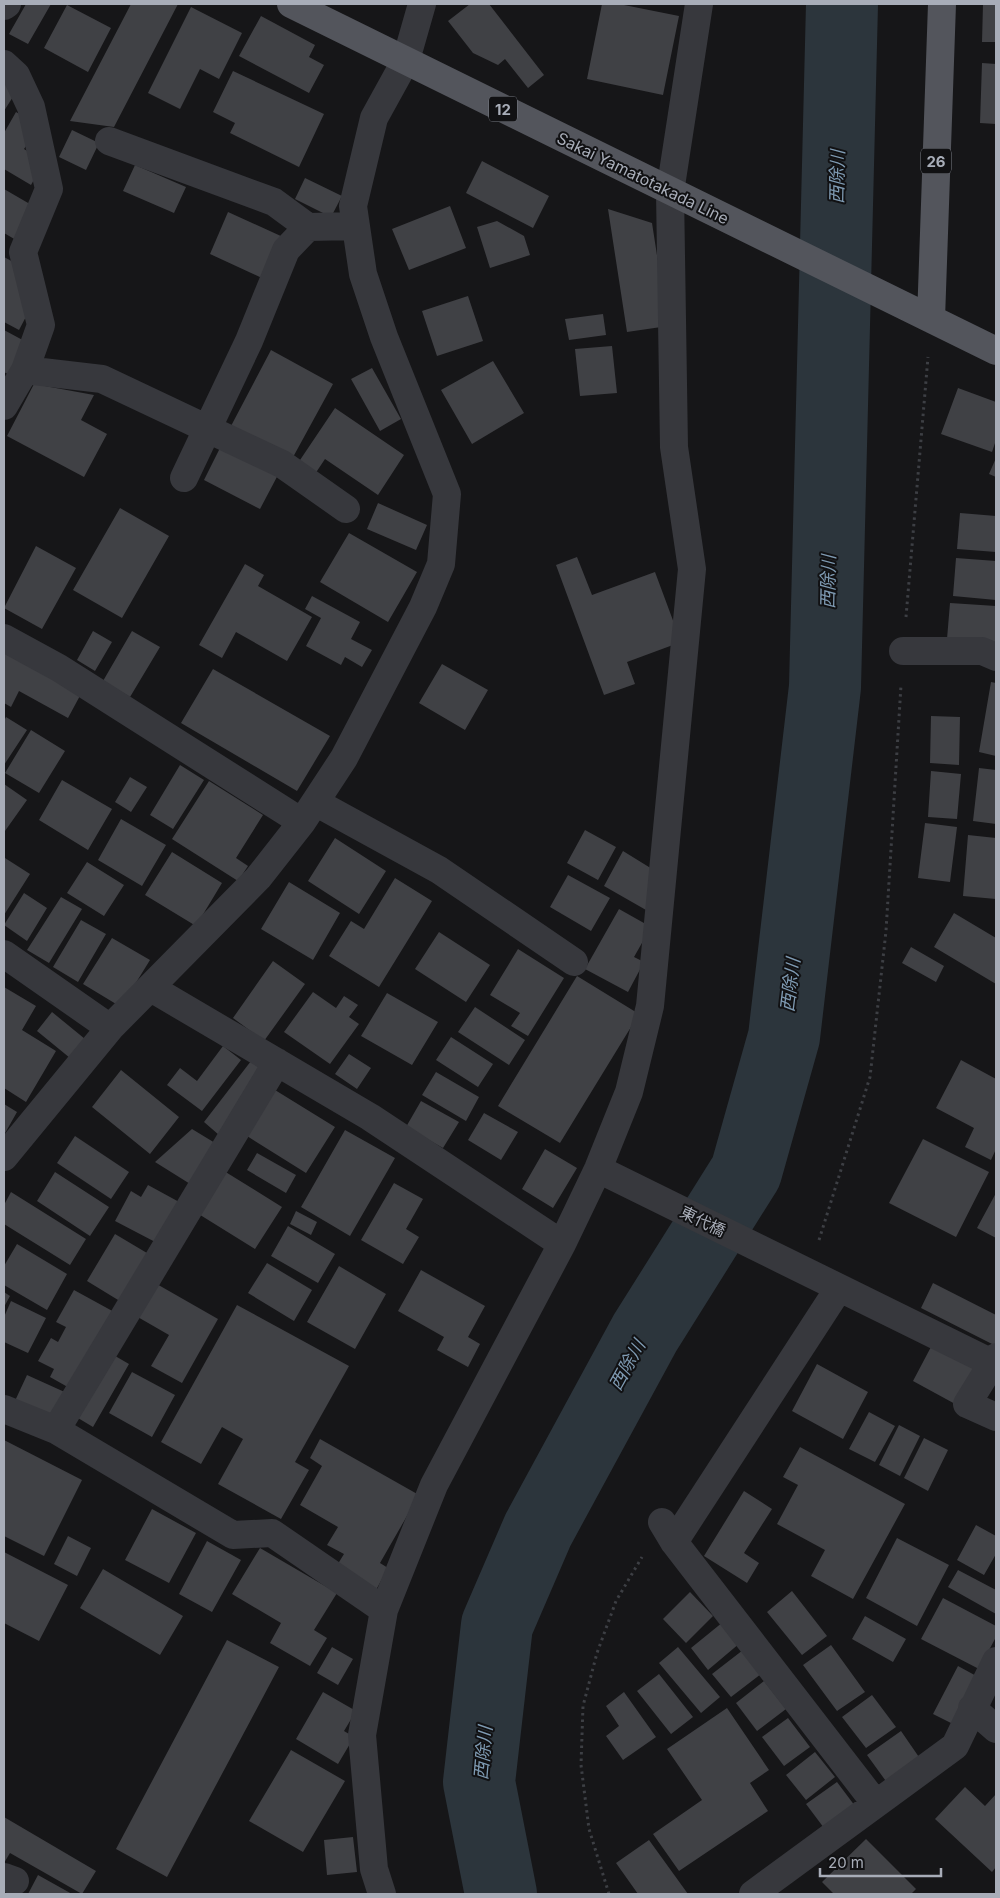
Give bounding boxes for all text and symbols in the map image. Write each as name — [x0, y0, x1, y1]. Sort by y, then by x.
road number: 12 — [489, 96, 517, 122]
street label: Sakai Yamatotakada Line — [554, 128, 732, 228]
water label: 西除川 — [826, 148, 848, 204]
road number: 26 — [921, 148, 951, 174]
water label: 西除川 — [817, 553, 839, 609]
water label: 西除川 — [776, 955, 804, 1013]
street label: 東代橋 — [677, 1201, 729, 1241]
water label: 西除川 — [605, 1335, 650, 1394]
water label: 西除川 — [470, 1723, 496, 1781]
scale bar — [820, 1846, 941, 1878]
text: 20 m — [828, 1853, 864, 1872]

